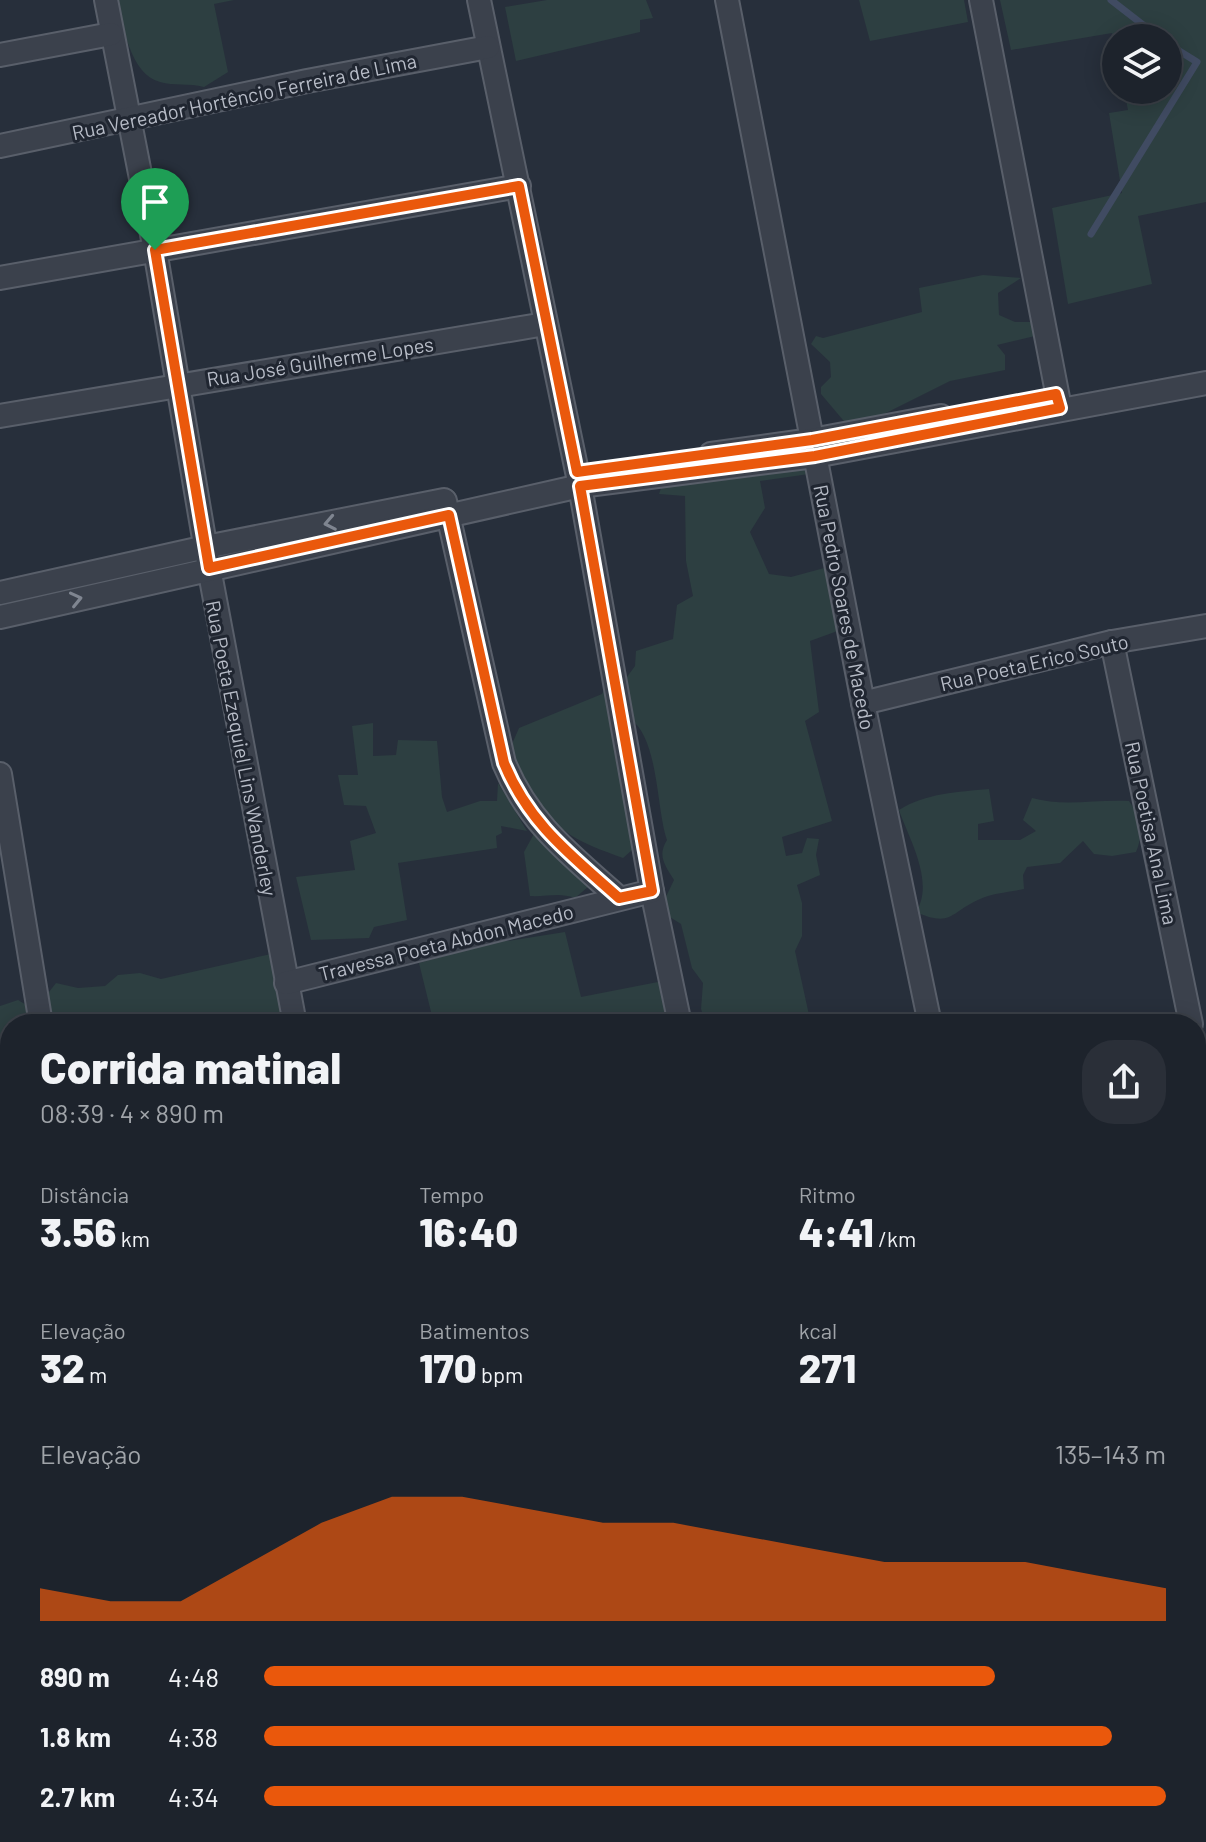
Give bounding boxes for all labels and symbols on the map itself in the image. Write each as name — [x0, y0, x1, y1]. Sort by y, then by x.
street label: Rua Vereador Hortêncio Ferreira de Lima — [70, 48, 418, 144]
pin — [121, 168, 189, 250]
street label: Rua José Guilherme Lopes — [205, 331, 435, 391]
street label: Rua Pedro Soares de Macedo — [809, 482, 881, 732]
one-way arrow — [324, 514, 337, 531]
one-way arrow — [69, 591, 82, 608]
street label: Rua Poeta Ezequiel Lins Wanderley — [202, 598, 282, 898]
street label: Rua Poeta Erico Souto — [938, 629, 1130, 695]
street label: Rua Poetisa Ana Lima — [1121, 739, 1183, 927]
street label: Travessa Poeta Abdon Macedo — [316, 899, 576, 985]

